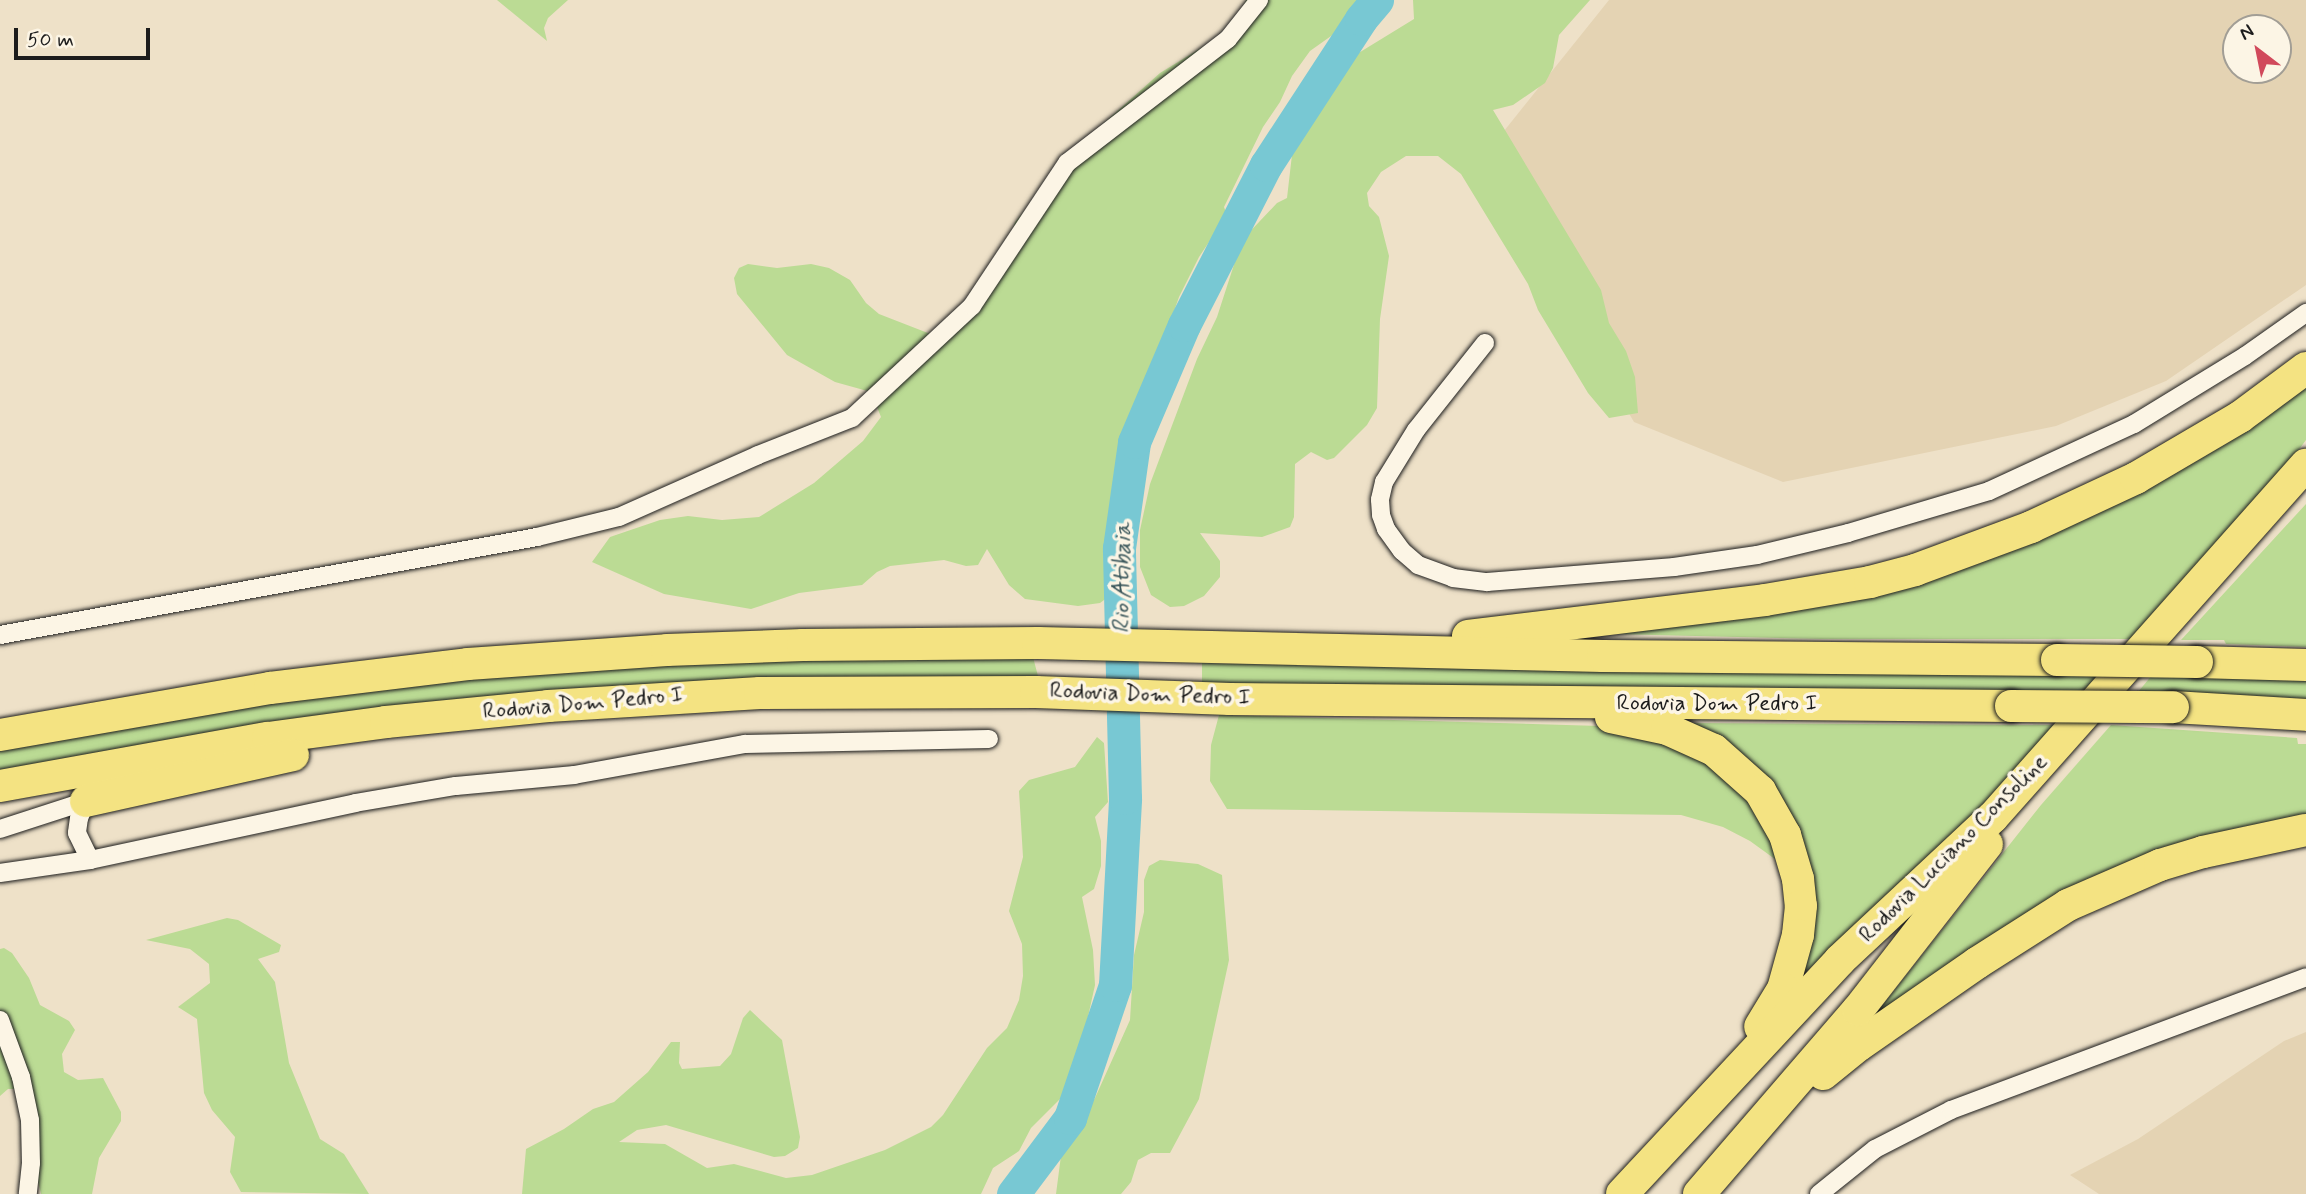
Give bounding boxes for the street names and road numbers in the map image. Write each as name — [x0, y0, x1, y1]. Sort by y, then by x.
street label: Rodovia Dom Pedro I — [1049, 678, 1251, 712]
street label: Rodovia Dom Pedro I — [482, 682, 684, 726]
street label: Rodovia Dom Pedro I — [1617, 690, 1817, 718]
street label: Rodovia Luciano Consoline — [1854, 749, 2054, 949]

